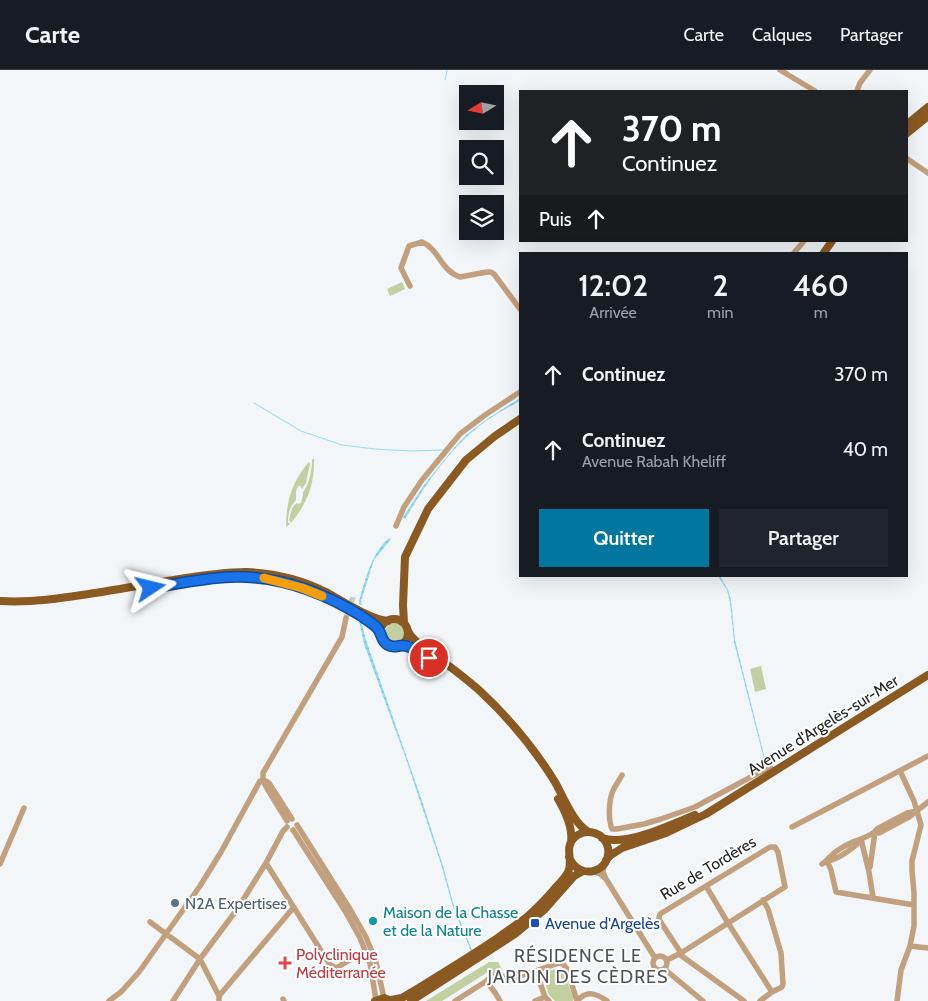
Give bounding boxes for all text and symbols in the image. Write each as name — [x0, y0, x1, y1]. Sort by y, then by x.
text: Carte — [25, 20, 80, 49]
text: Carte — [683, 24, 724, 46]
text: Calques — [752, 24, 812, 46]
text: Partager — [840, 24, 903, 46]
north arrow — [459, 85, 504, 130]
map controls — [459, 85, 504, 240]
text: 370 m — [622, 107, 721, 150]
icon: ahead — [539, 110, 604, 175]
button: search — [459, 140, 504, 185]
text: Continuez — [622, 150, 717, 177]
button: layers — [459, 195, 504, 240]
icon: ahead — [582, 205, 610, 233]
text: Puis — [539, 208, 572, 231]
text: 12:02 — [578, 267, 648, 304]
text: 2 — [712, 267, 728, 304]
text: 460 — [793, 267, 849, 304]
text: Arrivée — [589, 303, 637, 322]
text: min — [707, 303, 733, 322]
text: m — [814, 303, 828, 322]
icon: ahead — [539, 361, 567, 389]
text: Continuez — [582, 363, 665, 386]
text: 370 m — [834, 363, 888, 386]
text: Continuez — [582, 429, 665, 452]
icon: ahead — [539, 436, 567, 464]
text: 40 m — [843, 438, 888, 461]
text: Avenue Rabah Kheliff — [582, 452, 726, 471]
button: Quitter — [539, 509, 709, 567]
button: Partager — [719, 509, 888, 567]
position arrow — [124, 561, 176, 613]
pin — [408, 637, 450, 679]
icon: arrive — [415, 644, 443, 672]
street label: Avenue d'Argelès-sur-Mer — [744, 670, 903, 779]
street label: Rue de Tordères — [657, 832, 759, 904]
place label: N2A Expertises — [185, 894, 287, 913]
marker: N2A Expertises — [169, 897, 181, 909]
place label: Maison de la Chasse et de la Nature — [383, 903, 518, 940]
place label: Avenue d'Argelès — [545, 914, 660, 933]
marker: Maison de la Chasse et de la Nature — [367, 915, 379, 927]
marker: Avenue d'Argelès — [529, 917, 541, 929]
place label: Polyclinique Méditerranée — [296, 945, 386, 982]
district label: RÉSIDENCE LE JARDIN DES CÈDRES — [486, 945, 669, 988]
marker: Polyclinique Méditerranée — [278, 956, 292, 970]

